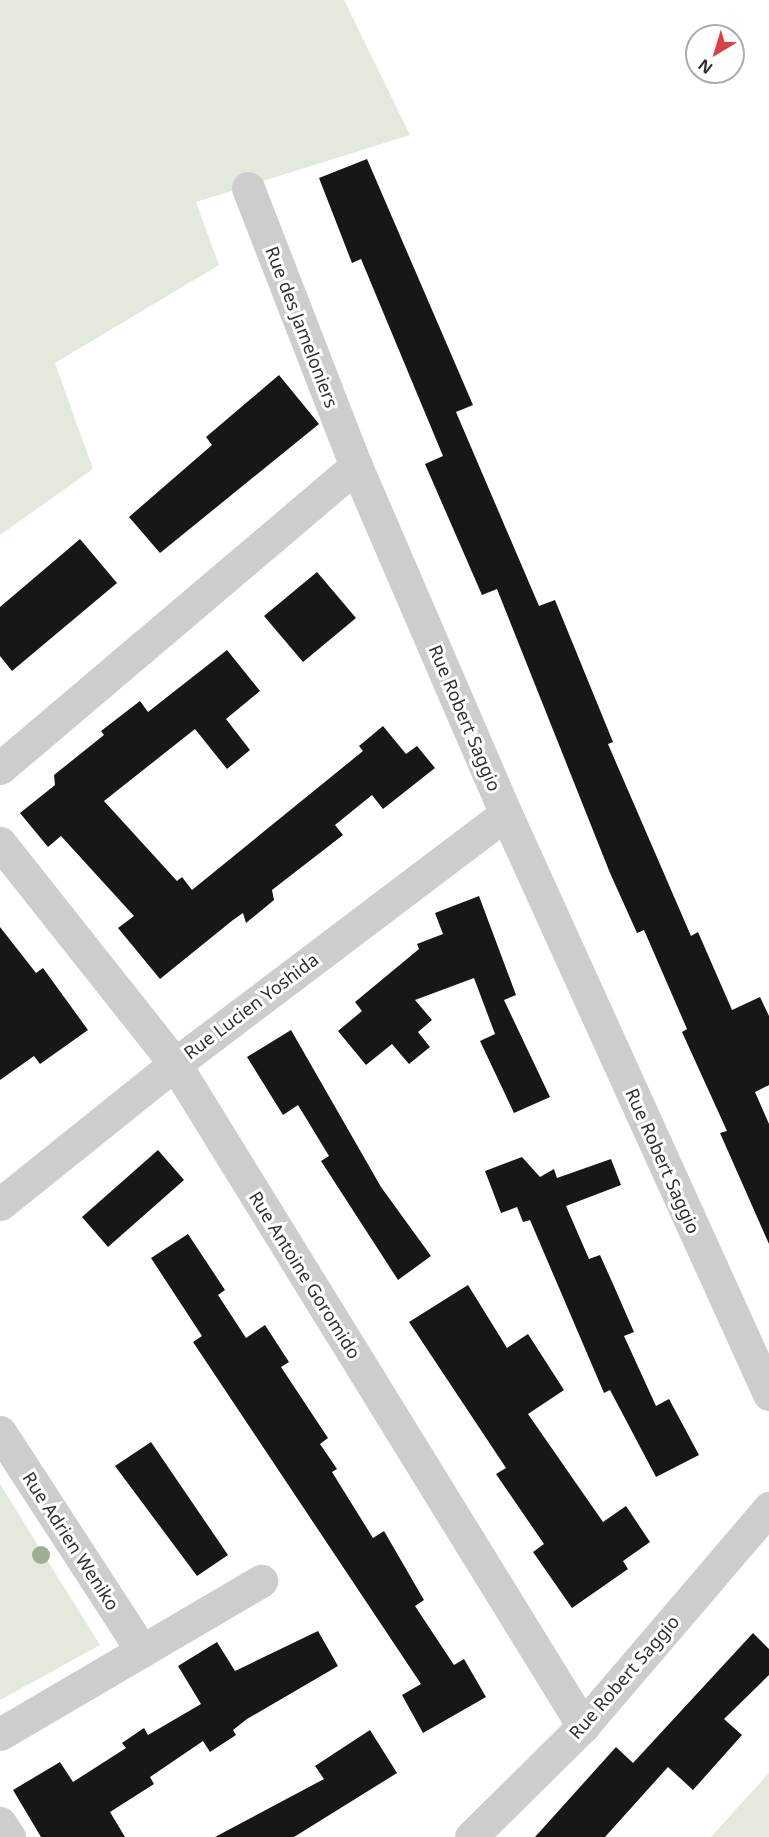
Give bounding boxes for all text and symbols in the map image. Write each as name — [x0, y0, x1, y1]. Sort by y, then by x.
north arrow — [685, 24, 745, 84]
text: N — [693, 54, 717, 79]
street label: Rue des Jameloniers — [261, 243, 343, 411]
street label: Rue Robert Saggio — [424, 642, 506, 794]
street label: Rue Lucien Yoshida — [180, 948, 322, 1064]
street label: Rue Robert Saggio — [621, 1085, 705, 1237]
street label: Rue Antoine Goromido — [245, 1187, 365, 1363]
street label: Rue Adrien Weniko — [18, 1468, 124, 1614]
street label: Rue Robert Saggio — [564, 1611, 684, 1743]

